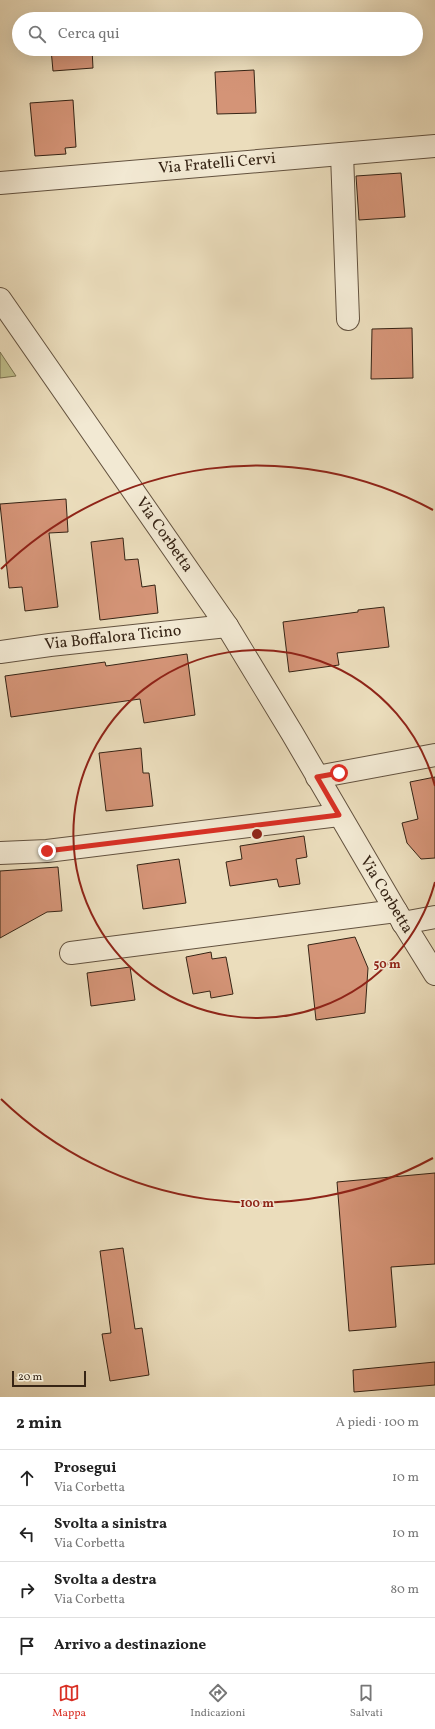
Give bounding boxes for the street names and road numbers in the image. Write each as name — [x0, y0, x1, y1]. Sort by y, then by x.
street label: Via Fratelli Cervi — [157, 148, 277, 180]
street label: Via Corbetta — [130, 493, 198, 577]
street label: Via Boffalora Ticino — [44, 620, 182, 656]
street label: Via Corbetta — [354, 852, 418, 938]

